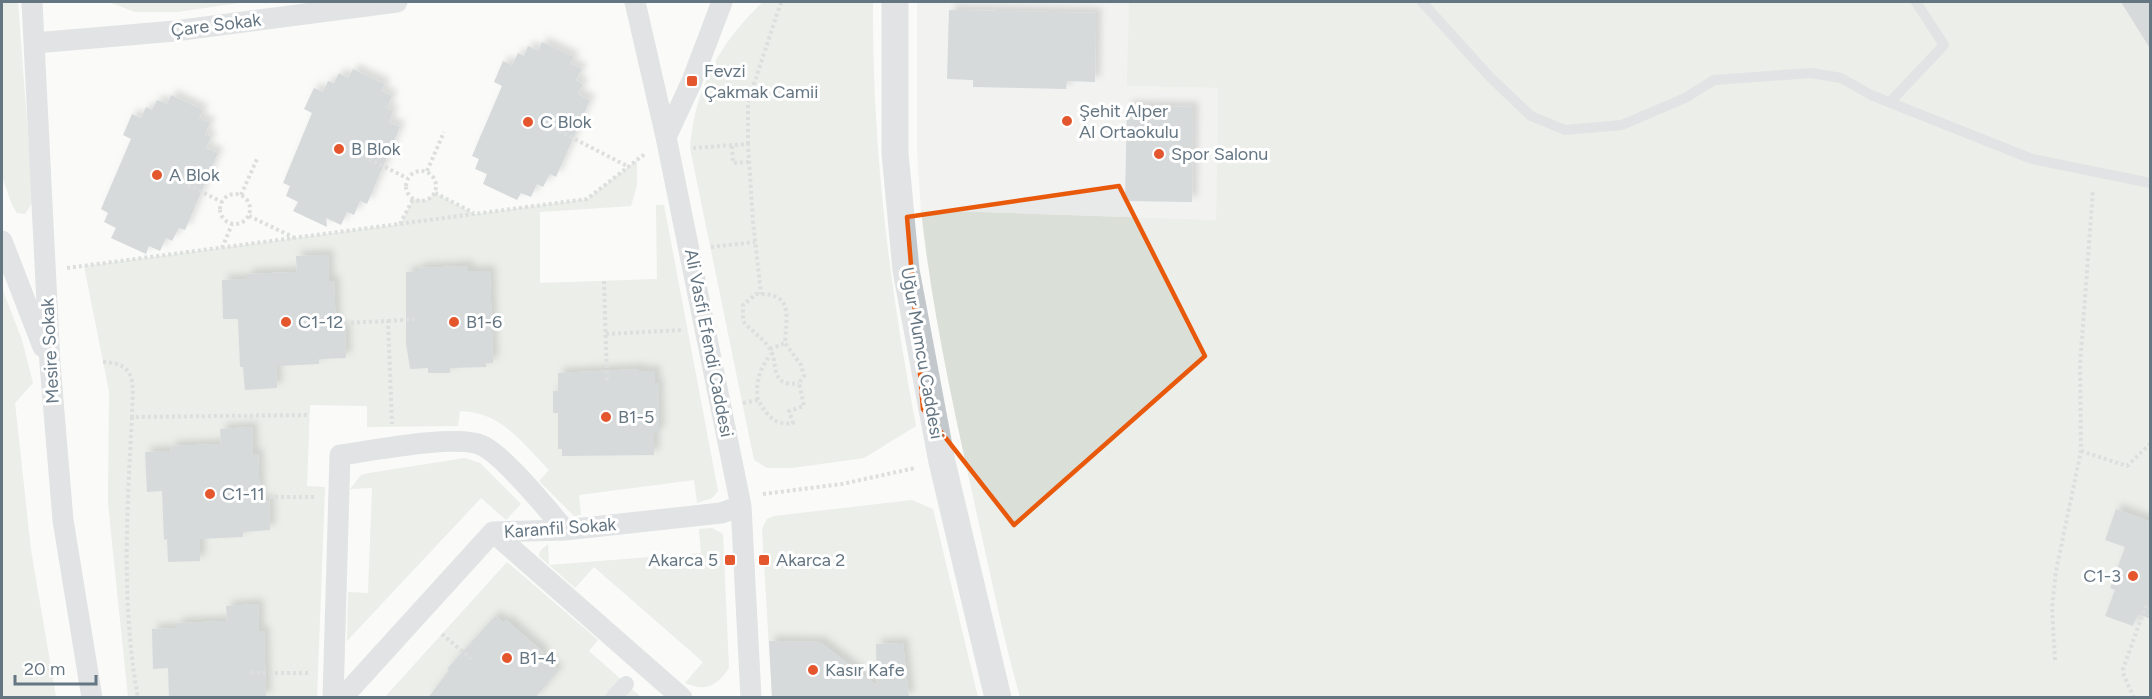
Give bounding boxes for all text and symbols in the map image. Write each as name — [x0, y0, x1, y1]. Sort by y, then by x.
street label: Çare Sokak — [170, 9, 262, 41]
place label: Fevzi Çakmak Camii — [704, 60, 818, 103]
marker: Fevzi Çakmak Camii — [685, 74, 699, 88]
place label: Şehit Alper Al Ortaokulu — [1079, 100, 1179, 143]
place label: C Blok — [540, 111, 592, 133]
marker: Şehit Alper Al Ortaokulu — [1060, 114, 1074, 128]
marker: C Blok — [521, 115, 535, 129]
place label: B Blok — [351, 138, 401, 160]
marker: B Blok — [332, 142, 346, 156]
place label: Spor Salonu — [1171, 143, 1268, 165]
marker: Spor Salonu — [1152, 147, 1166, 161]
place label: A Blok — [169, 164, 220, 186]
marker: A Blok — [150, 168, 164, 182]
street label: Ali Vasfi Efendi Caddesi — [680, 247, 738, 439]
street label: Uğur Mumcu Caddesi — [896, 265, 948, 441]
street label: Mesire Sokak — [36, 297, 64, 404]
place label: C1-12 — [298, 311, 343, 333]
place label: B1-6 — [466, 311, 502, 333]
marker: C1-12 — [279, 315, 293, 329]
marker: B1-6 — [447, 315, 461, 329]
place label: B1-5 — [618, 406, 654, 428]
marker: B1-5 — [599, 410, 613, 424]
place label: C1-11 — [222, 483, 265, 505]
marker: C1-11 — [203, 487, 217, 501]
street label: Karanfil Sokak — [503, 513, 617, 543]
place label: Akarca 5 — [648, 549, 718, 571]
place label: Akarca 2 — [776, 549, 845, 571]
marker: Akarca 5 — [723, 553, 737, 567]
marker: Akarca 2 — [757, 553, 771, 567]
place label: C1-3 — [2083, 565, 2121, 587]
marker: C1-3 — [2126, 569, 2140, 583]
place label: B1-4 — [519, 647, 556, 669]
scale bar — [15, 648, 96, 686]
marker: B1-4 — [500, 651, 514, 665]
text: 20 m — [24, 658, 65, 680]
place label: Kasır Kafe — [825, 659, 905, 681]
marker: Kasır Kafe — [806, 663, 820, 677]

